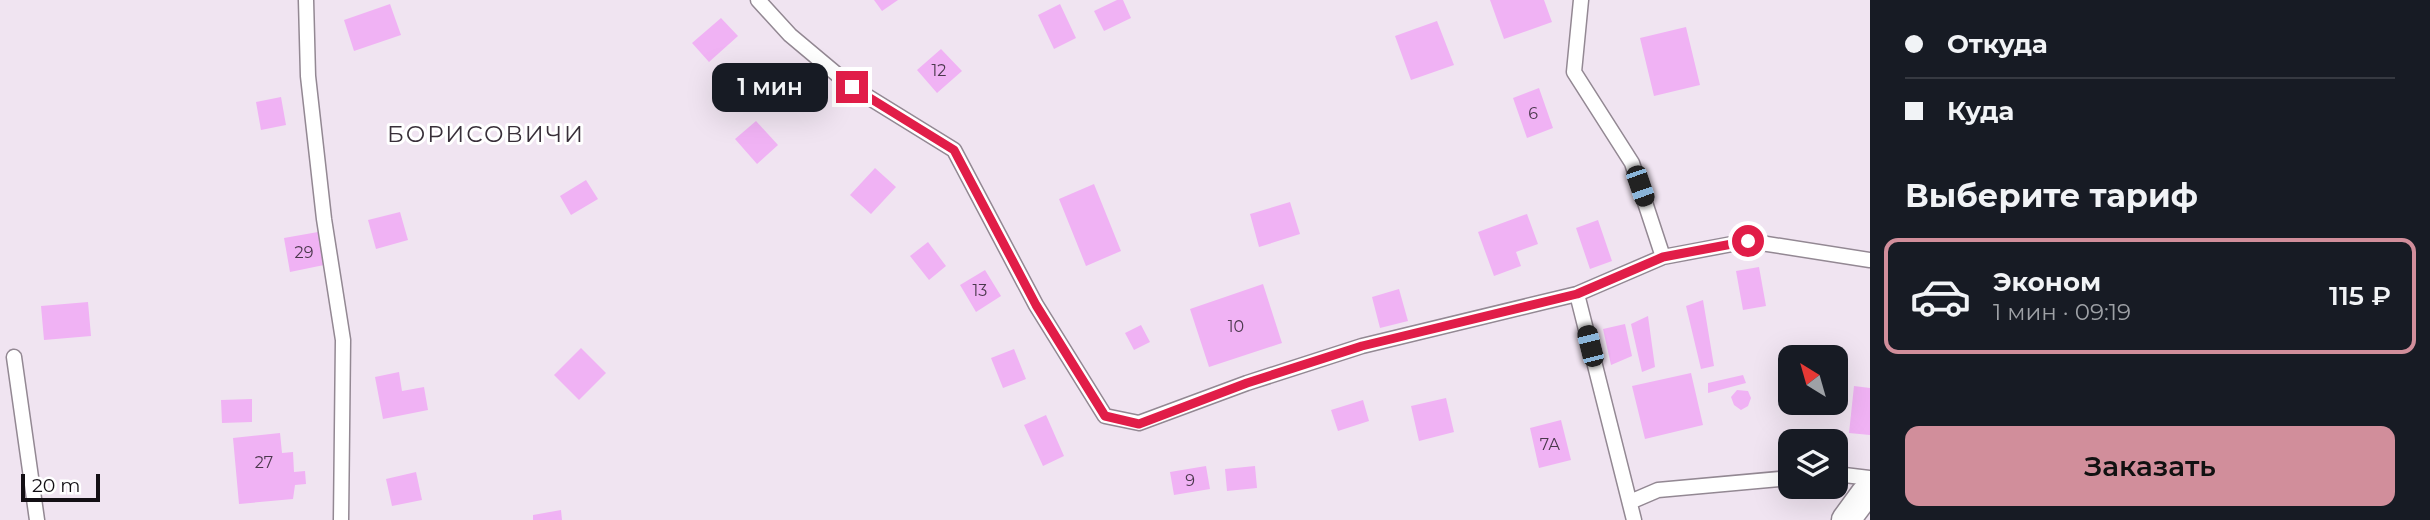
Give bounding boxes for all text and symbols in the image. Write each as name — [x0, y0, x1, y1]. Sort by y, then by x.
text: Откуда — [1947, 28, 2048, 60]
house number: 12 — [932, 61, 946, 80]
callout: 1 мин — [712, 62, 828, 112]
route end — [836, 71, 868, 103]
text: 1 мин — [737, 73, 803, 101]
text: Куда — [1947, 95, 2014, 127]
house number: 6 — [1528, 104, 1538, 123]
district label: БОРИСОВИЧИ — [387, 120, 585, 148]
car — [1624, 163, 1657, 209]
text: Выберите тариф — [1905, 176, 2198, 215]
route start — [1732, 225, 1764, 257]
house number: 29 — [295, 243, 313, 262]
icon: car — [1909, 265, 1972, 328]
text: Эконом — [1993, 266, 2101, 298]
text: 115 ₽ — [2329, 280, 2391, 312]
house number: 13 — [973, 281, 987, 300]
text: 1 мин · 09:19 — [1993, 298, 2131, 326]
house number: 10 — [1228, 317, 1244, 336]
car — [1575, 323, 1606, 369]
north arrow — [1778, 345, 1848, 415]
map controls — [1778, 345, 1848, 499]
button: Заказать — [1905, 426, 2395, 506]
button: layers — [1778, 429, 1848, 499]
house number: 7А — [1540, 435, 1560, 454]
house number: 27 — [255, 453, 273, 472]
scale bar — [21, 471, 100, 503]
house number: 9 — [1185, 471, 1195, 490]
text: 20 m — [32, 474, 80, 497]

